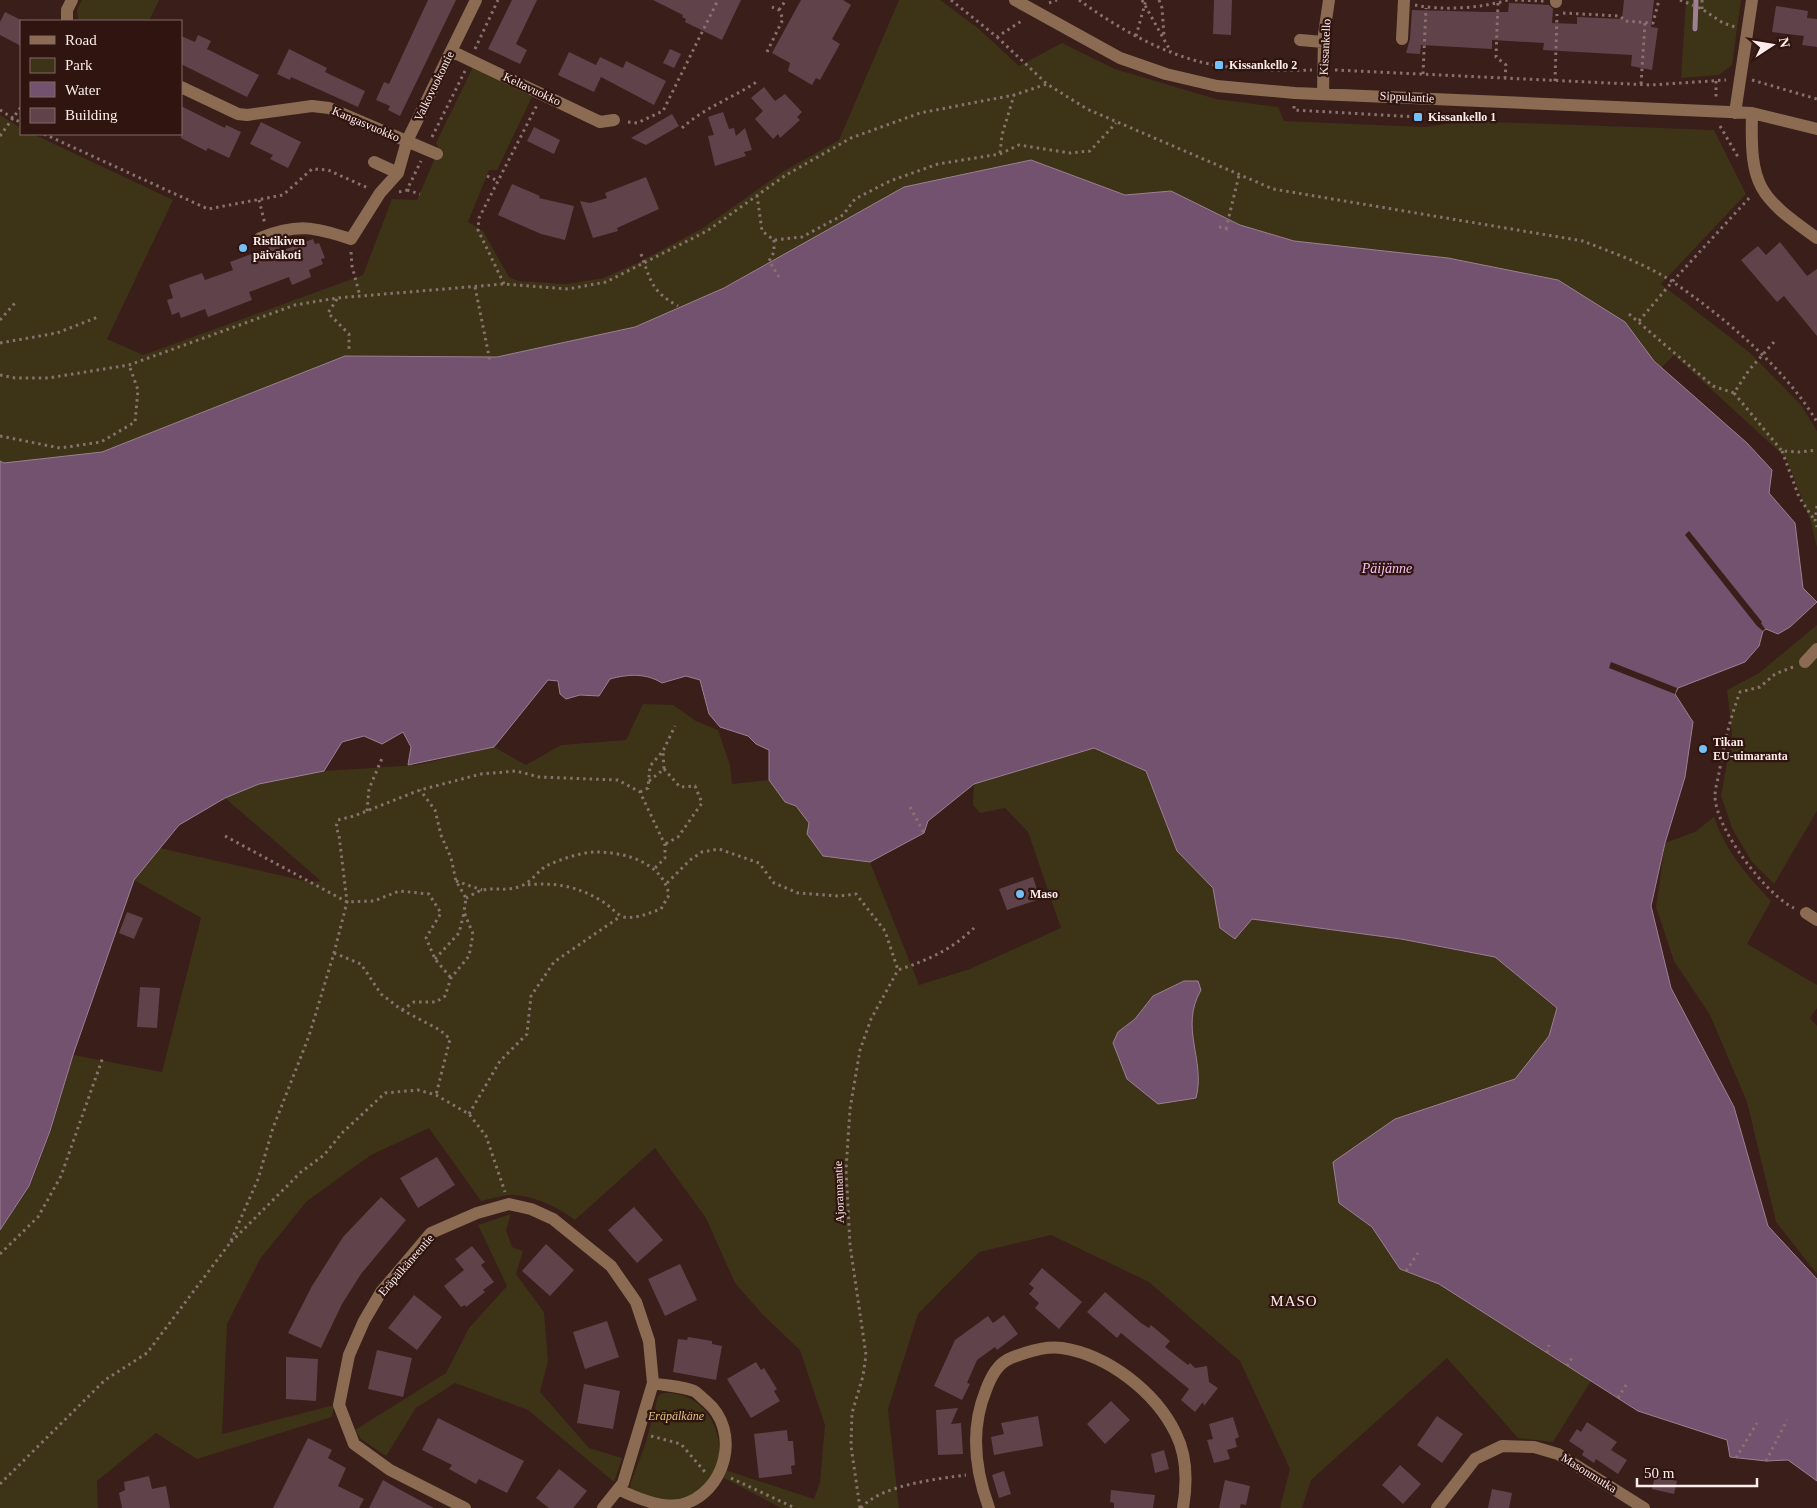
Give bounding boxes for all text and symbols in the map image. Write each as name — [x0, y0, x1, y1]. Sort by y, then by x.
street label: Kissankello — [1317, 18, 1333, 76]
legend — [20, 20, 182, 135]
north arrow — [1747, 20, 1797, 70]
text: Road — [65, 32, 97, 48]
text: N — [1776, 36, 1793, 49]
street label: Valkovuokontie — [411, 49, 457, 123]
text: Park — [65, 57, 93, 73]
place label: Kissankello 2 — [1229, 58, 1297, 72]
marker: Kissankello 2 — [1213, 59, 1225, 71]
street label: Keltavuokko — [501, 70, 563, 108]
text: Water — [65, 82, 100, 98]
street label: Sippulantie — [1379, 89, 1435, 105]
street label: Kangasvuokko — [330, 103, 402, 145]
text: Building — [65, 107, 118, 123]
place label: Kissankello 1 — [1428, 110, 1496, 124]
marker: Kissankello 1 — [1412, 111, 1424, 123]
place label: Ristikiven päiväkoti — [253, 234, 305, 262]
marker: Ristikiven päiväkoti — [237, 242, 249, 254]
water label: Päijänne — [1361, 561, 1412, 576]
place label: Tikan EU-uimaranta — [1713, 735, 1788, 763]
marker: Tikan EU-uimaranta — [1697, 743, 1709, 755]
place label: Maso — [1030, 887, 1058, 901]
marker: Maso — [1014, 888, 1026, 900]
street label: Ajorannantie — [831, 1160, 847, 1224]
street label: Eräpälkäneentie — [375, 1231, 437, 1299]
district label: MASO — [1270, 1293, 1318, 1309]
park label: Eräpälkäne — [647, 1409, 705, 1423]
street label: Masonmutka — [1559, 1450, 1620, 1496]
scale bar — [1637, 1456, 1757, 1488]
text: 50 m — [1644, 1465, 1675, 1481]

